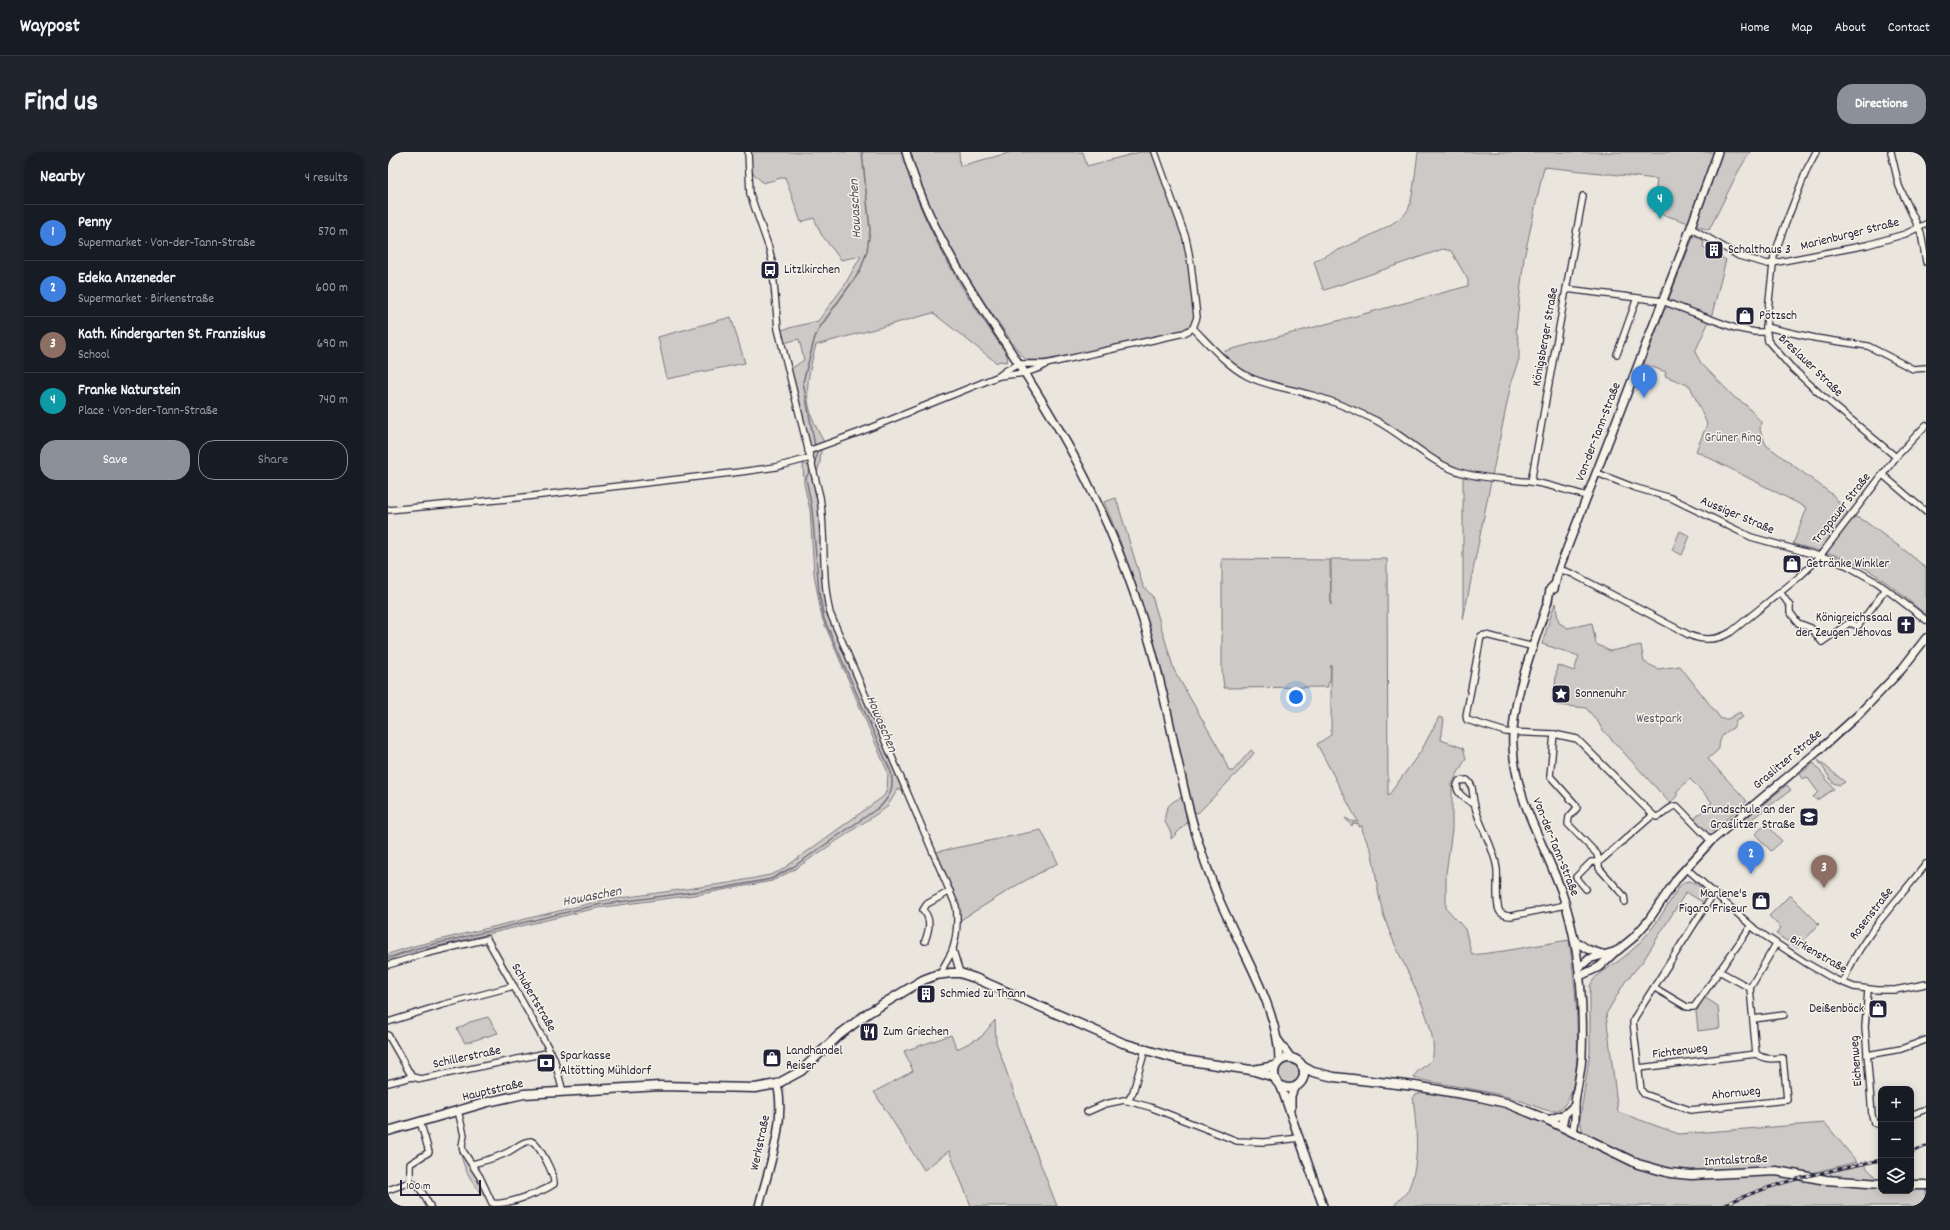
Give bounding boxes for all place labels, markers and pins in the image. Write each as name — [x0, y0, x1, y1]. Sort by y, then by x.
pin: 4 — [1647, 186, 1673, 219]
building icon: Schalthaus 3 — [1703, 239, 1725, 261]
place label: Schalthaus 3 — [1728, 241, 1791, 260]
bus stop icon: Litzlkirchen — [759, 259, 781, 281]
place label: Litzlkirchen — [784, 261, 840, 280]
shop icon: Pötzsch — [1734, 305, 1756, 327]
place label: Pötzsch — [1759, 307, 1797, 326]
pin: 1 — [1631, 365, 1657, 398]
shop icon: Getränke Winkler — [1781, 553, 1803, 575]
place label: Getränke Winkler — [1806, 555, 1889, 574]
place label: Königreichssaal der Zeugen Jehovas — [1796, 609, 1892, 643]
church icon: Königreichssaal der Zeugen Jehovas — [1895, 614, 1917, 636]
place icon: Sonnenuhr — [1550, 683, 1572, 705]
place label: Sonnenuhr — [1575, 685, 1627, 704]
place label: Grundschule an der Graslitzer Straße — [1700, 801, 1795, 835]
school or university icon: Grundschule an der Graslitzer Straße — [1798, 806, 1820, 828]
pin: 2 — [1738, 841, 1764, 874]
pin: 3 — [1811, 855, 1837, 888]
place label: Marlene's Figaro Friseur — [1679, 885, 1747, 919]
shop icon: Marlene's Figaro Friseur — [1750, 890, 1772, 912]
building icon: Schmied zu Thann — [915, 983, 937, 1005]
place label: Schmied zu Thann — [940, 985, 1026, 1004]
shop icon: Deißenböck — [1867, 998, 1889, 1020]
place label: Deißenböck — [1809, 1000, 1864, 1019]
restaurant icon: Zum Griechen — [858, 1021, 880, 1043]
place label: Zum Griechen — [883, 1023, 949, 1042]
place label: Landhandel Reiser — [786, 1042, 843, 1076]
place label: Sparkasse Altötting Mühldorf — [560, 1047, 651, 1081]
shop icon: Landhandel Reiser — [761, 1047, 783, 1069]
bank icon: Sparkasse Altötting Mühldorf — [535, 1052, 557, 1074]

